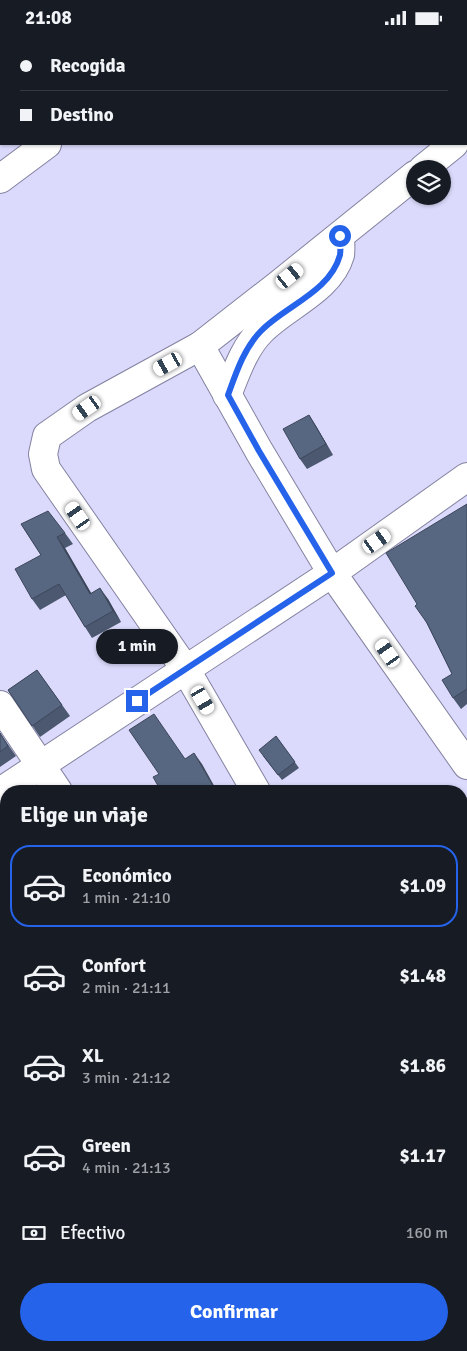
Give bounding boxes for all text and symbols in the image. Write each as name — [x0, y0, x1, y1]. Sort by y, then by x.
text: 21:08 — [25, 6, 72, 30]
text: Recogida — [50, 54, 125, 78]
text: Destino — [50, 103, 114, 127]
map controls — [406, 160, 451, 205]
button: layers — [406, 160, 451, 205]
route start — [329, 225, 351, 247]
car — [273, 261, 306, 291]
car — [151, 350, 184, 378]
car — [70, 393, 103, 423]
car — [63, 499, 92, 533]
car — [360, 526, 393, 556]
callout: 1 min — [96, 629, 178, 663]
text: 1 min — [118, 636, 156, 656]
car — [373, 636, 402, 670]
car — [189, 683, 216, 717]
route end — [126, 690, 148, 712]
text: Elige un viaje — [20, 801, 148, 828]
icon: car — [22, 864, 67, 909]
text: Económico — [82, 864, 172, 888]
text: $1.09 — [400, 874, 446, 898]
text: 1 min · 21:10 — [82, 888, 171, 908]
icon: car — [22, 954, 67, 999]
text: Confort — [82, 954, 146, 978]
text: $1.48 — [400, 964, 446, 988]
text: 2 min · 21:11 — [82, 978, 171, 998]
icon: car — [22, 1044, 67, 1089]
text: XL — [82, 1044, 104, 1068]
text: $1.86 — [400, 1054, 446, 1078]
text: 3 min · 21:12 — [82, 1068, 171, 1088]
icon: car — [22, 1134, 67, 1179]
text: Green — [82, 1134, 131, 1158]
text: $1.17 — [400, 1144, 446, 1168]
text: 4 min · 21:13 — [82, 1158, 171, 1178]
icon: cash — [20, 1219, 48, 1247]
text: Efectivo — [60, 1221, 125, 1245]
text: 160 m — [406, 1223, 448, 1243]
button: Confirmar — [20, 1283, 448, 1341]

